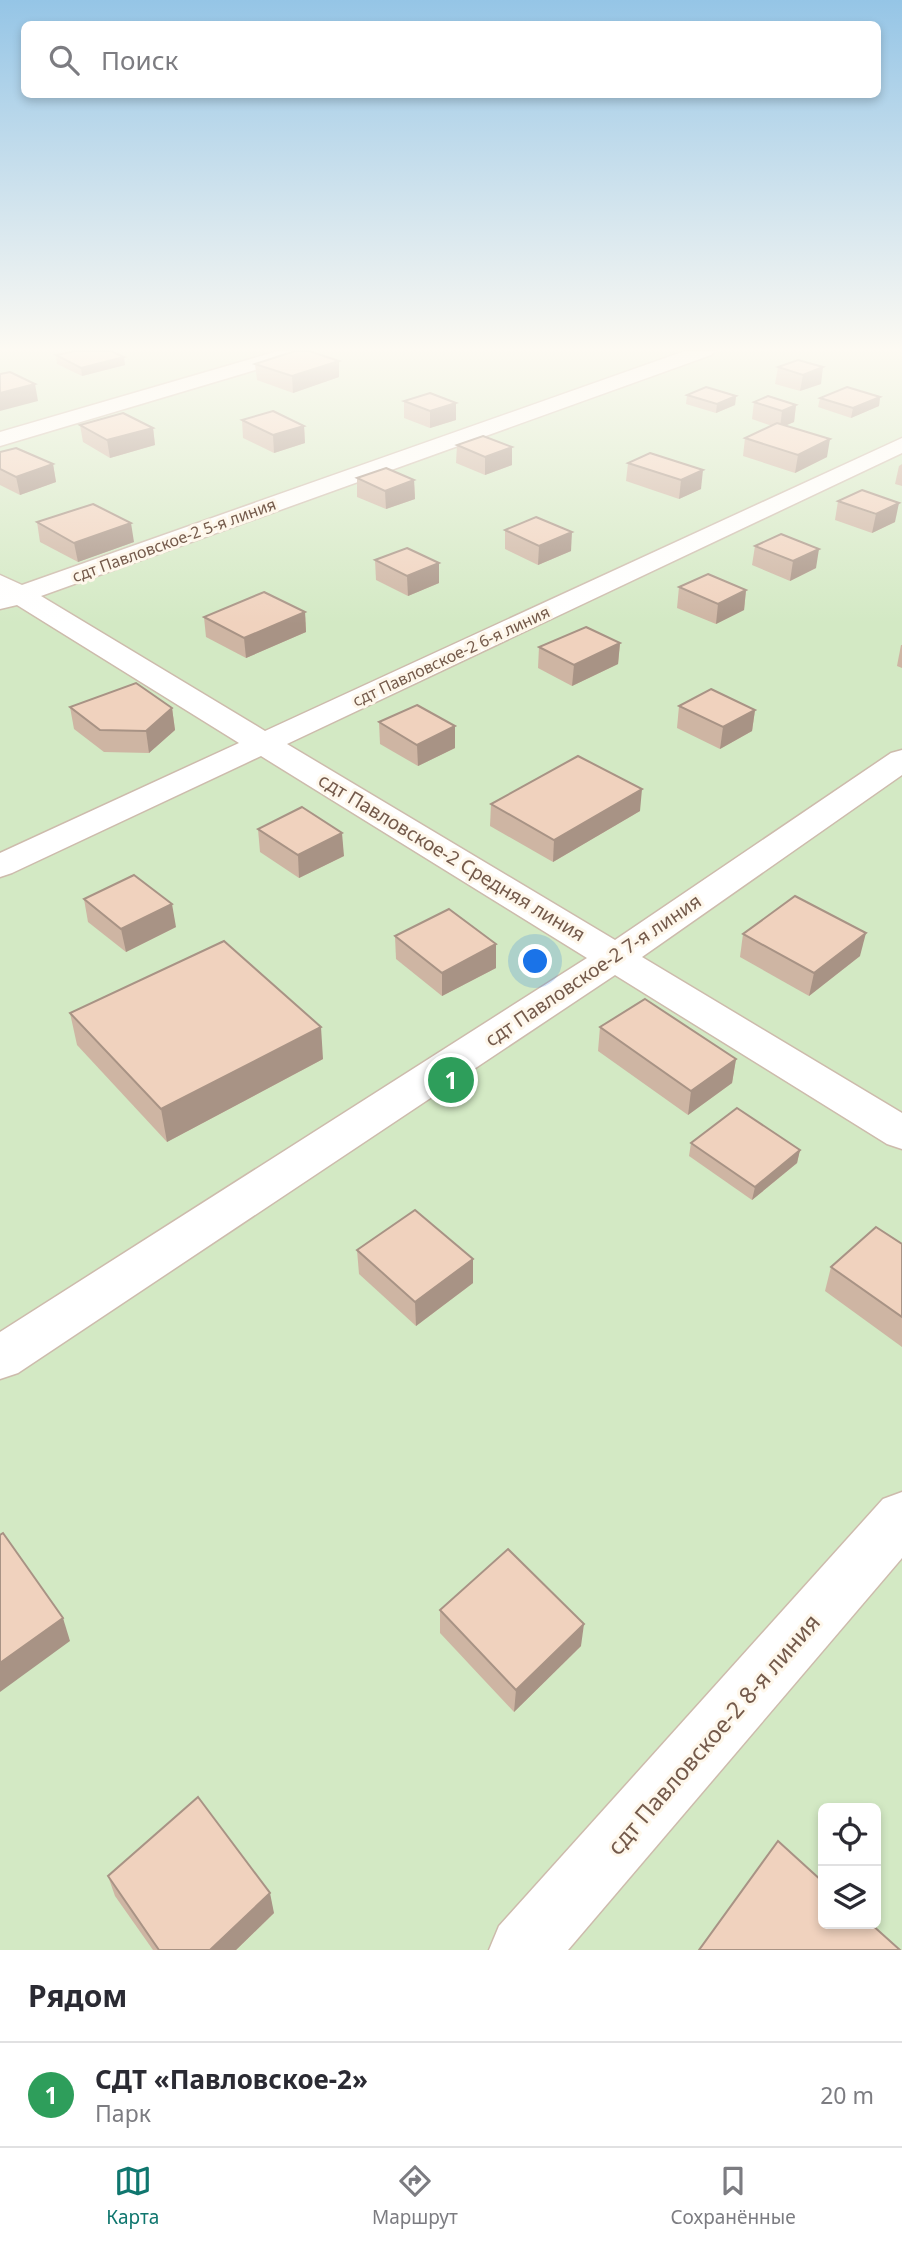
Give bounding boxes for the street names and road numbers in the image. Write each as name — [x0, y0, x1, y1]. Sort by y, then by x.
street label: сдт Павловское-2 5-я линия — [69, 493, 279, 587]
street label: сдт Павловское-2 6-я линия — [349, 601, 553, 711]
street label: сдт Павловское-2 Средняя линия — [314, 767, 590, 947]
street label: сдт Павловское-2 7-я линия — [480, 888, 706, 1052]
street label: сдт Павловское-2 8-я линия — [599, 1607, 827, 1861]

